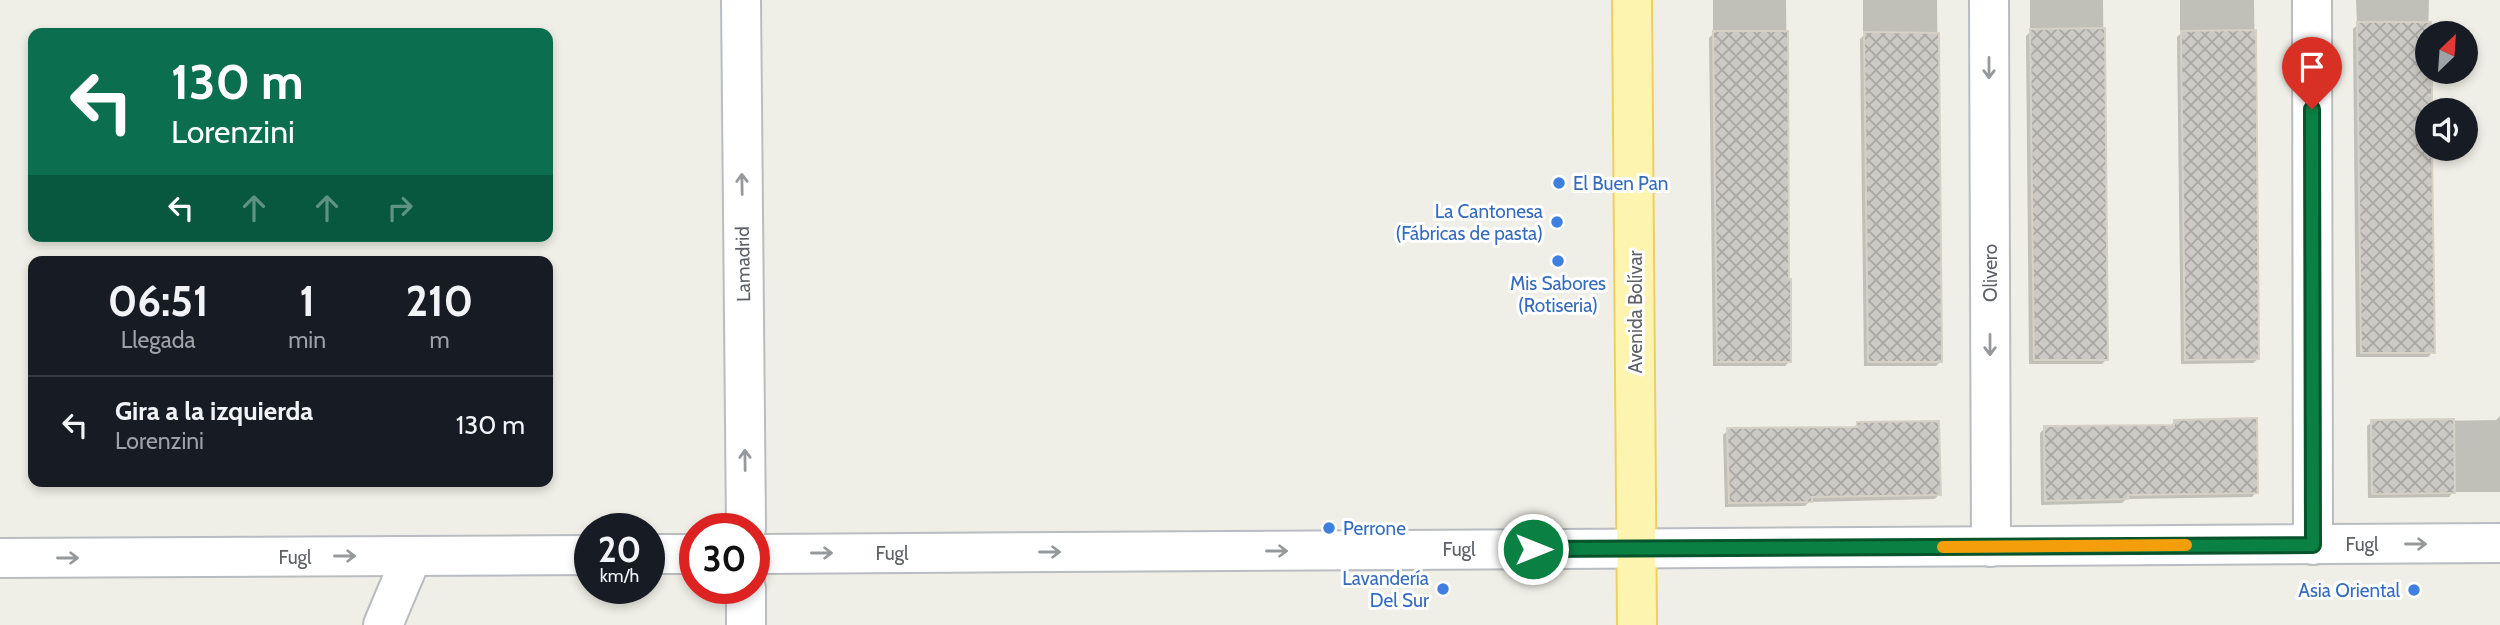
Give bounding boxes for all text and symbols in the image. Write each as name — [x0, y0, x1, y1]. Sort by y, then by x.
north arrow — [2415, 21, 2478, 84]
map controls — [2415, 21, 2478, 161]
pin — [2282, 37, 2342, 109]
icon: arrive — [2293, 48, 2331, 86]
text: 130 m — [171, 52, 304, 111]
icon: left — [56, 56, 147, 147]
one-way arrow — [1982, 56, 1996, 79]
button: sound — [2415, 98, 2478, 161]
text: Lorenzini — [171, 112, 295, 151]
place label: El Buen Pan — [1573, 172, 1668, 195]
one-way arrow — [735, 173, 749, 196]
marker: El Buen Pan — [1551, 175, 1567, 191]
icon: left — [162, 189, 200, 227]
icon: ahead — [235, 189, 273, 227]
icon: ahead — [308, 189, 346, 227]
icon: right — [381, 189, 419, 227]
place label: La Cantonesa (Fábricas de pasta) — [1395, 200, 1543, 245]
marker: La Cantonesa (Fábricas de pasta) — [1549, 214, 1565, 230]
street label: Lamadrid — [731, 226, 755, 302]
street label: Olivero — [1979, 244, 2002, 302]
street label: Avenida Bolívar — [1624, 250, 1647, 374]
marker: Mis Sabores (Rotiseria) — [1550, 253, 1566, 269]
place label: Mis Sabores (Rotiseria) — [1510, 272, 1606, 317]
text: 06:51 — [108, 275, 208, 327]
text: 1 — [299, 275, 315, 327]
text: 210 — [406, 275, 473, 327]
text: Llegada — [121, 326, 196, 354]
text: min — [288, 326, 326, 354]
text: m — [429, 326, 450, 354]
one-way arrow — [1983, 333, 1997, 356]
text: Gira a la izquierda — [115, 395, 313, 427]
icon: left — [56, 406, 94, 444]
text: 130 m — [456, 409, 525, 441]
text: Lorenzini — [115, 427, 204, 455]
one-way arrow — [738, 449, 752, 472]
position arrow — [1496, 512, 1570, 586]
speed limit sign: 30 — [679, 513, 770, 604]
place label: Perrone — [1343, 517, 1406, 540]
marker: Perrone — [1321, 520, 1337, 536]
text: 20 — [598, 528, 641, 571]
street label: Fugl — [2345, 533, 2379, 556]
one-way arrow — [2404, 537, 2427, 551]
street label: Fugl — [1442, 538, 1476, 561]
street label: Fugl — [875, 542, 909, 565]
one-way arrow — [1266, 544, 1289, 557]
one-way arrow — [1038, 545, 1061, 559]
street label: Fugl — [278, 546, 312, 569]
one-way arrow — [811, 547, 834, 560]
one-way arrow — [333, 549, 356, 563]
one-way arrow — [56, 551, 79, 565]
text: km/h — [600, 565, 639, 587]
place label: Lavandería Del Sur — [1342, 567, 1429, 612]
place label: Asia Oriental — [2298, 579, 2401, 602]
marker: Lavandería Del Sur — [1435, 581, 1451, 597]
marker: Asia Oriental — [2406, 582, 2422, 598]

